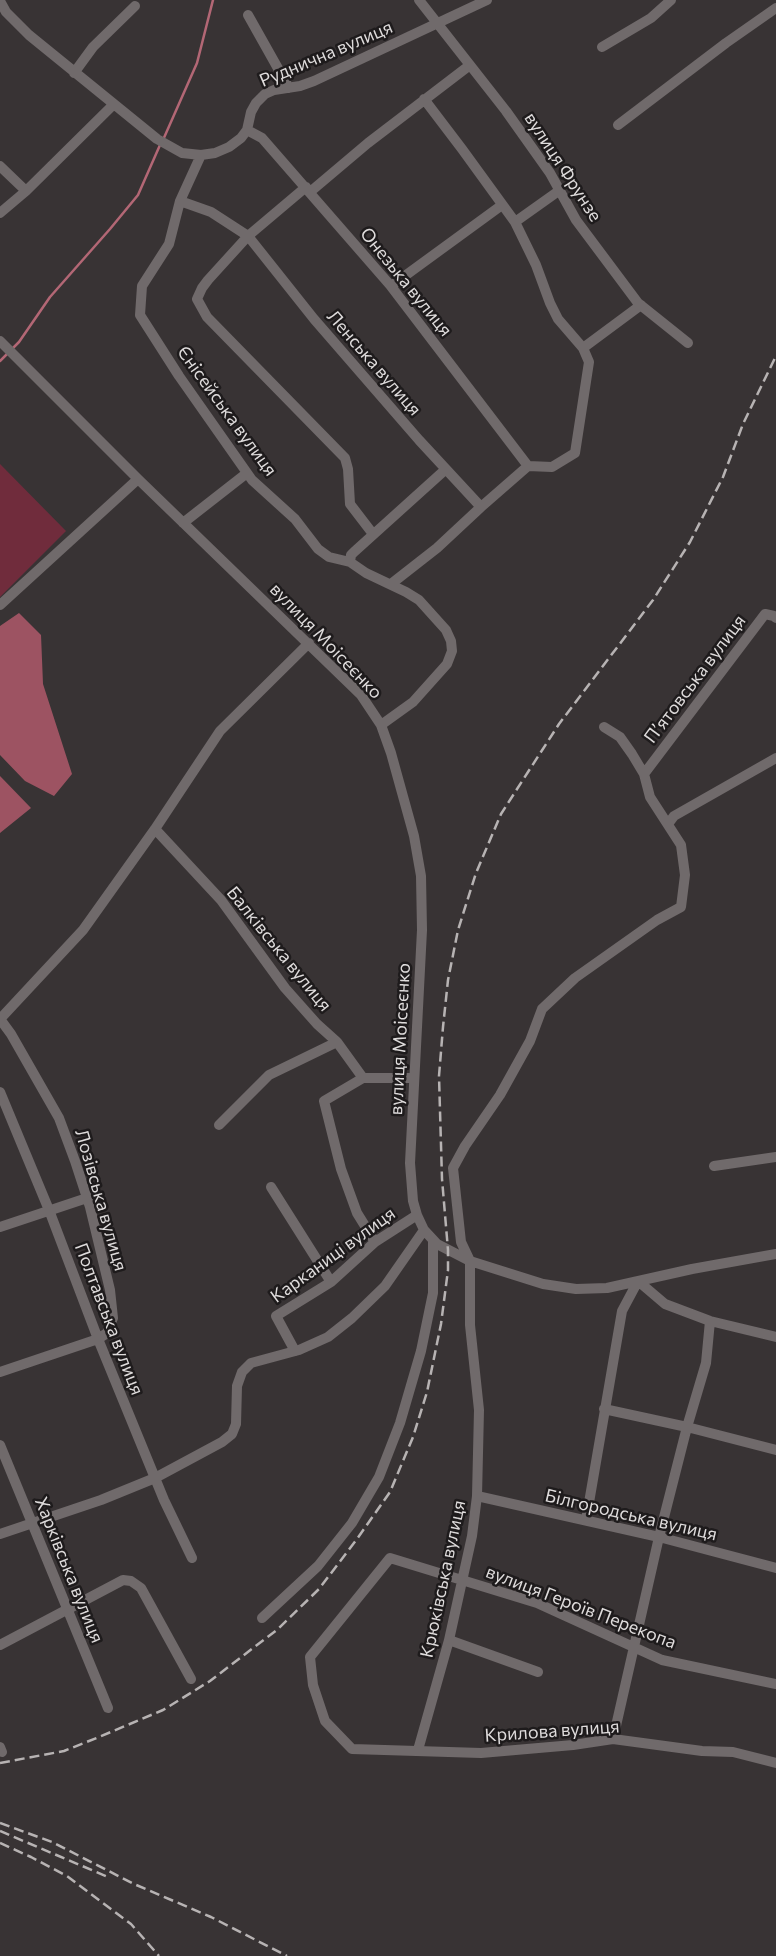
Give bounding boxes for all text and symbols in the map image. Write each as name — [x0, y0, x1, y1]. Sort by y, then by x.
street label: Руднична вулиця — [256, 16, 396, 92]
street label: вулиця Фрунзе — [520, 108, 606, 226]
street label: Онезька вулиця — [356, 223, 456, 341]
street label: Ленська вулиця — [322, 306, 426, 420]
street label: Єнісейська вулиця — [173, 342, 281, 480]
street label: вулиця Моісеєнко — [265, 579, 387, 703]
street label: П’ятовська вулиця — [640, 611, 750, 747]
street label: Балківська вулиця — [222, 882, 336, 1016]
street label: вулиця Моісеєнко — [385, 962, 415, 1116]
street label: Лозівська вулиця — [70, 1127, 132, 1273]
street label: Карканиці вулиця — [266, 1203, 400, 1307]
street label: Полтавська вулиця — [70, 1240, 148, 1398]
street label: Білгородська вулиця — [543, 1485, 719, 1545]
street label: Харківська вулиця — [30, 1494, 108, 1646]
street label: Крюківська вулиця — [416, 1498, 470, 1660]
street label: вулиця Героїв Перекопа — [483, 1561, 679, 1653]
street label: Крилова вулиця — [484, 1716, 620, 1746]

